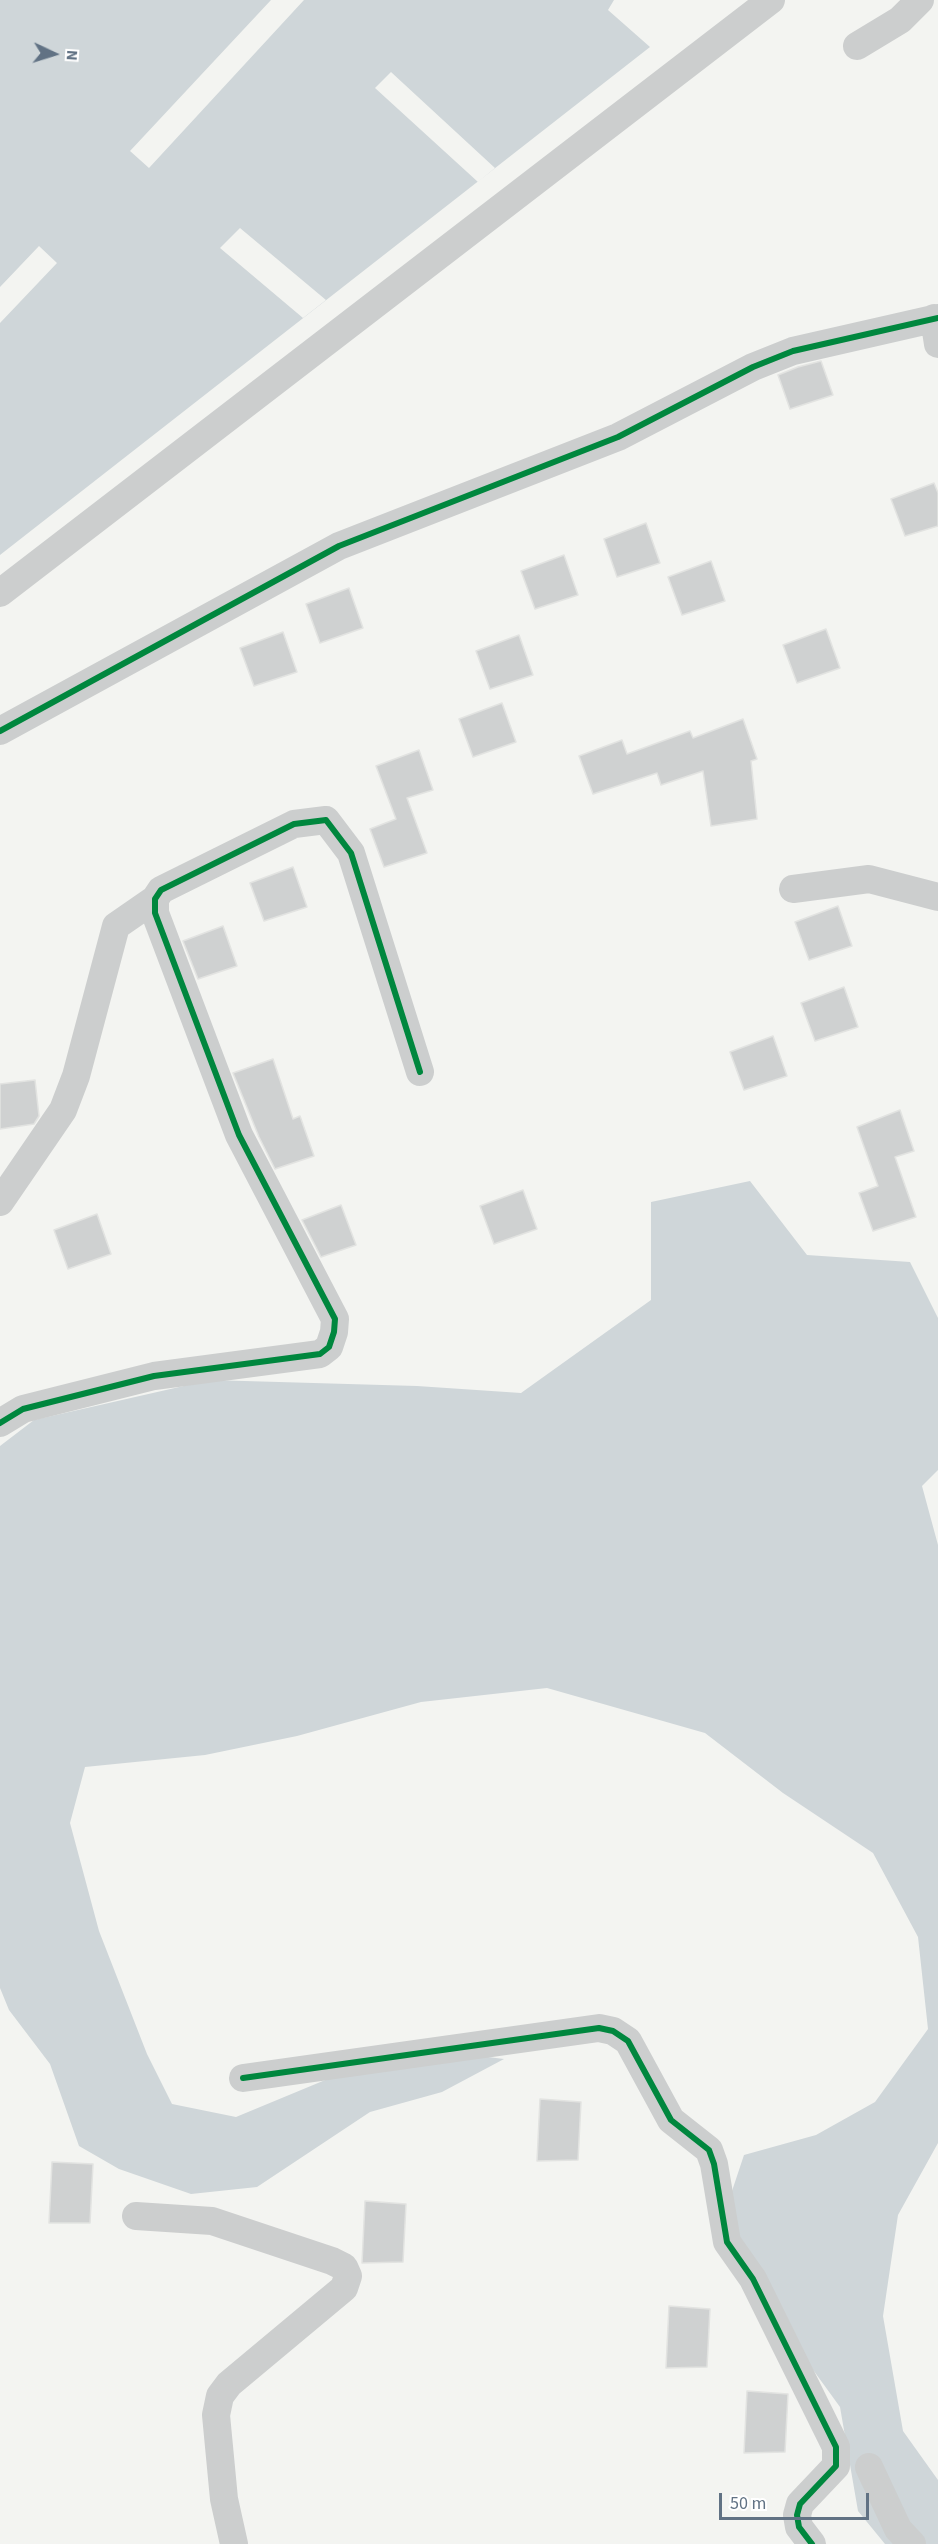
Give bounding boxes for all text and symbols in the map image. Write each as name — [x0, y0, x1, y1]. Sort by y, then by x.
north arrow — [24, 24, 84, 84]
text: N — [61, 49, 83, 61]
scale bar — [722, 2481, 872, 2519]
text: 50 m — [730, 2491, 766, 2516]

